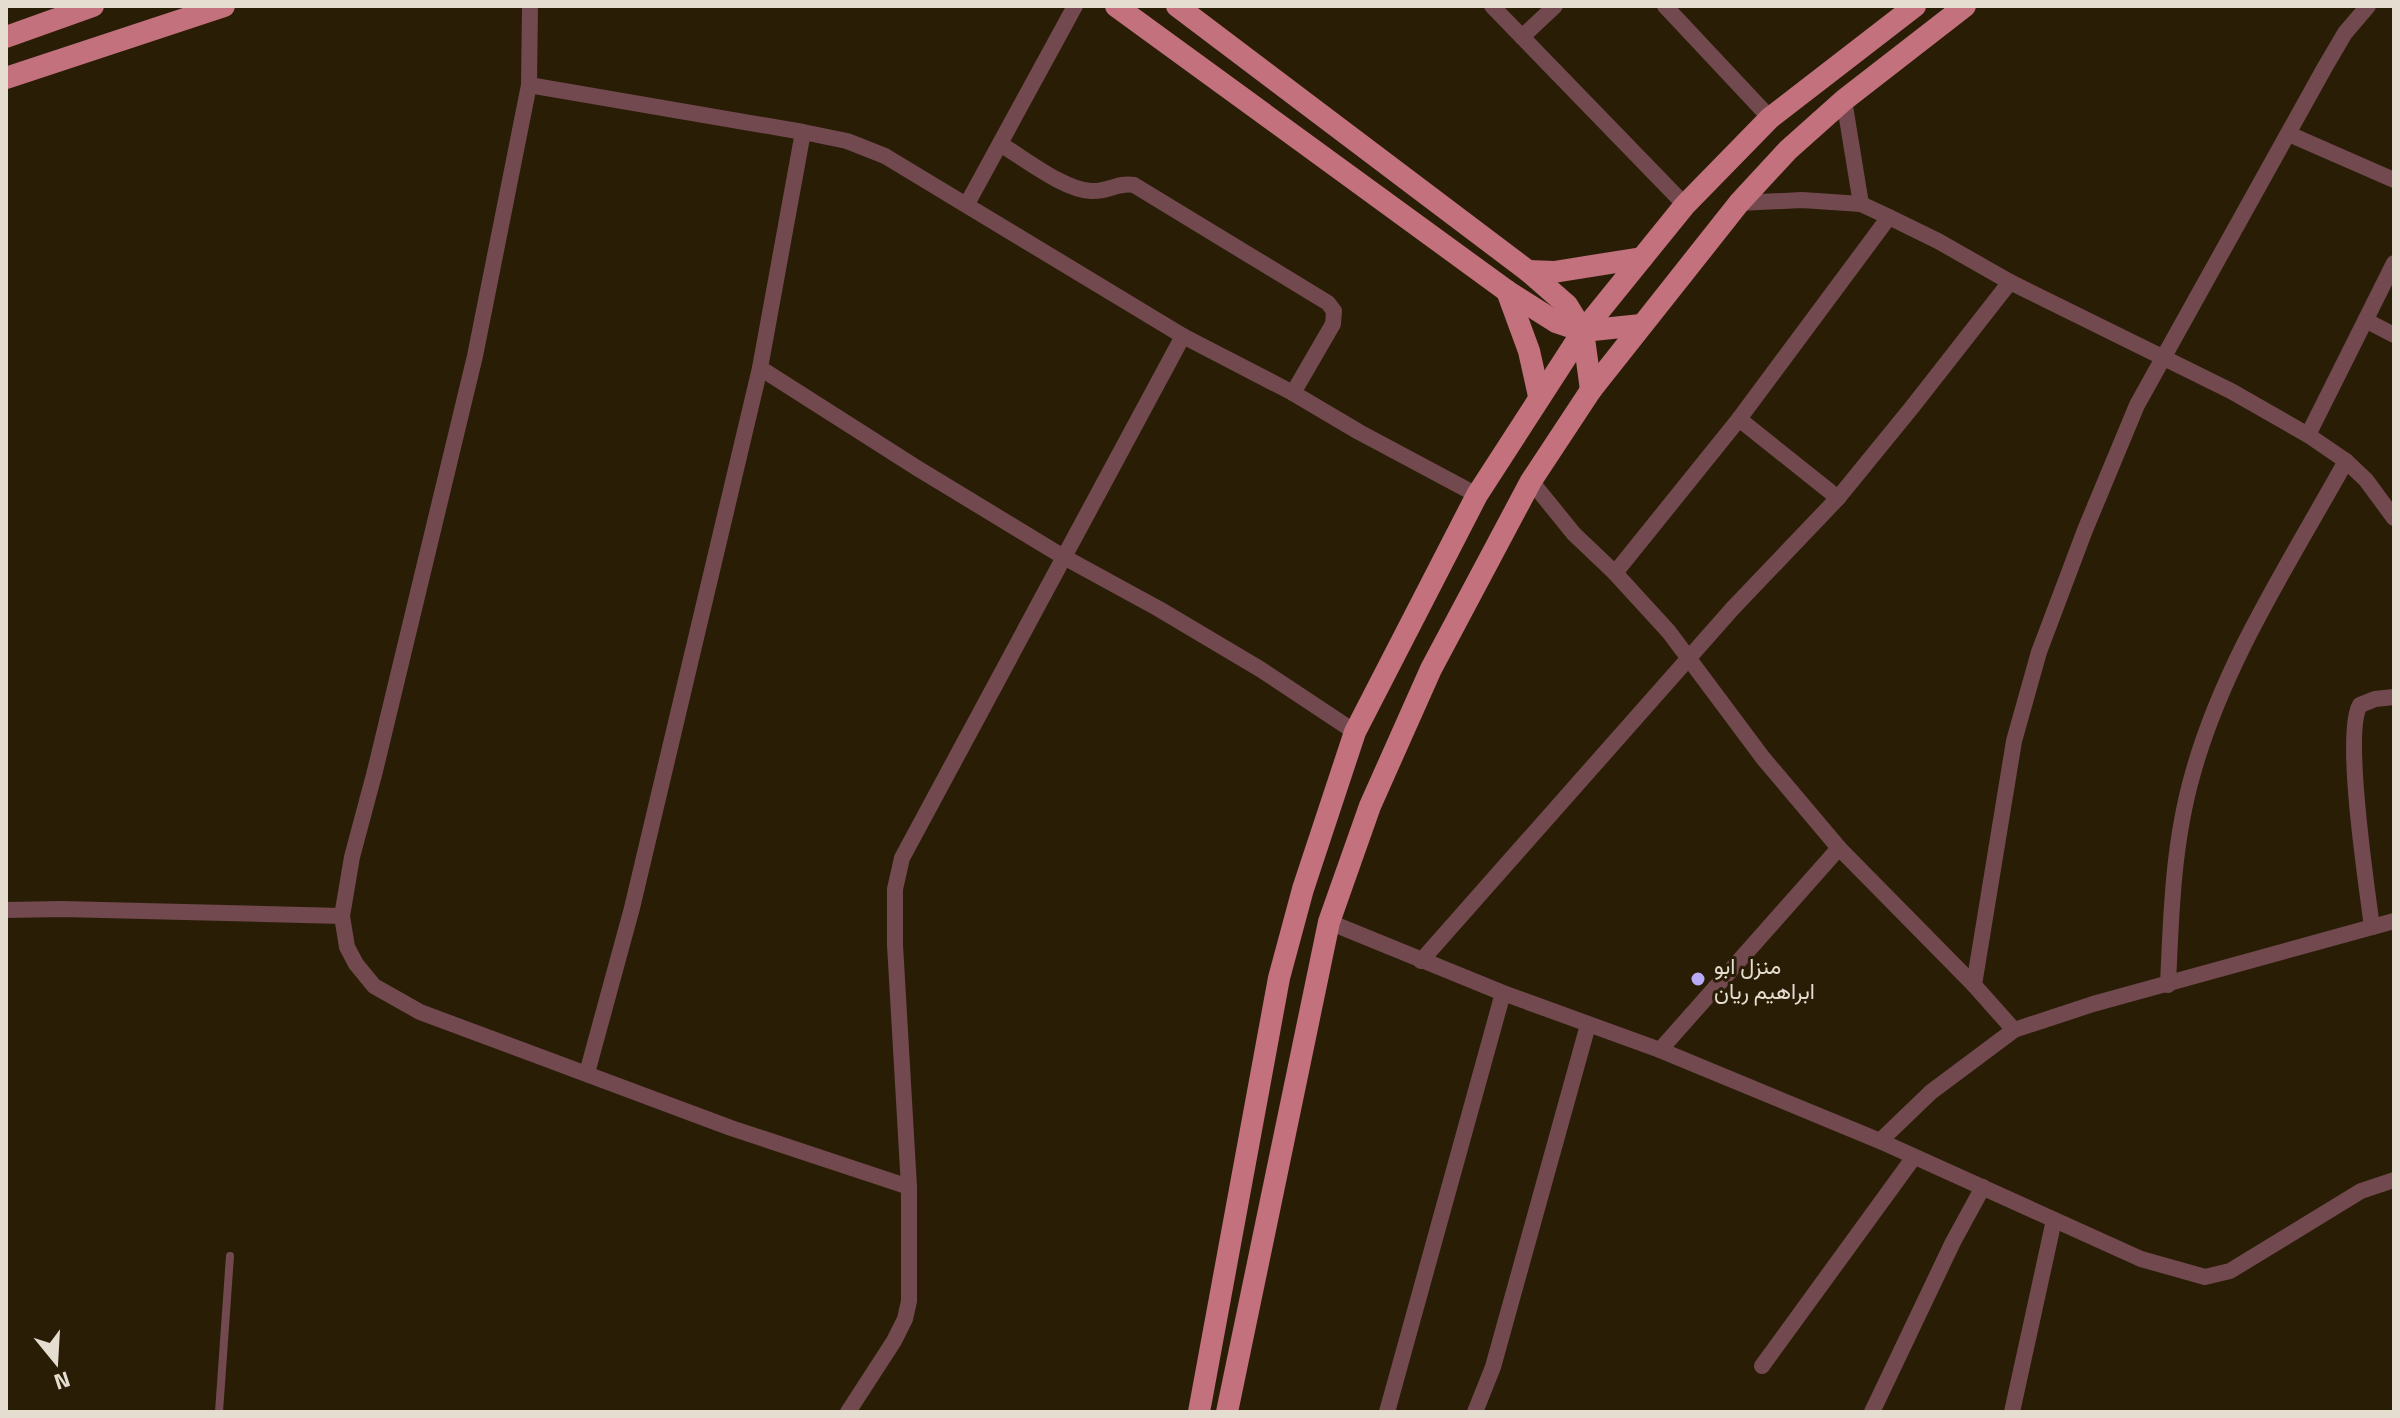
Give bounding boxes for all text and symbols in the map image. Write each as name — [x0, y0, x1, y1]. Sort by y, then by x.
place label: منزل ابو ابراهيم ريان — [1714, 949, 1815, 1008]
marker: منزل ابو ابراهيم ريان — [1689, 970, 1707, 988]
north arrow — [16, 1322, 96, 1402]
text: N — [50, 1362, 75, 1400]

